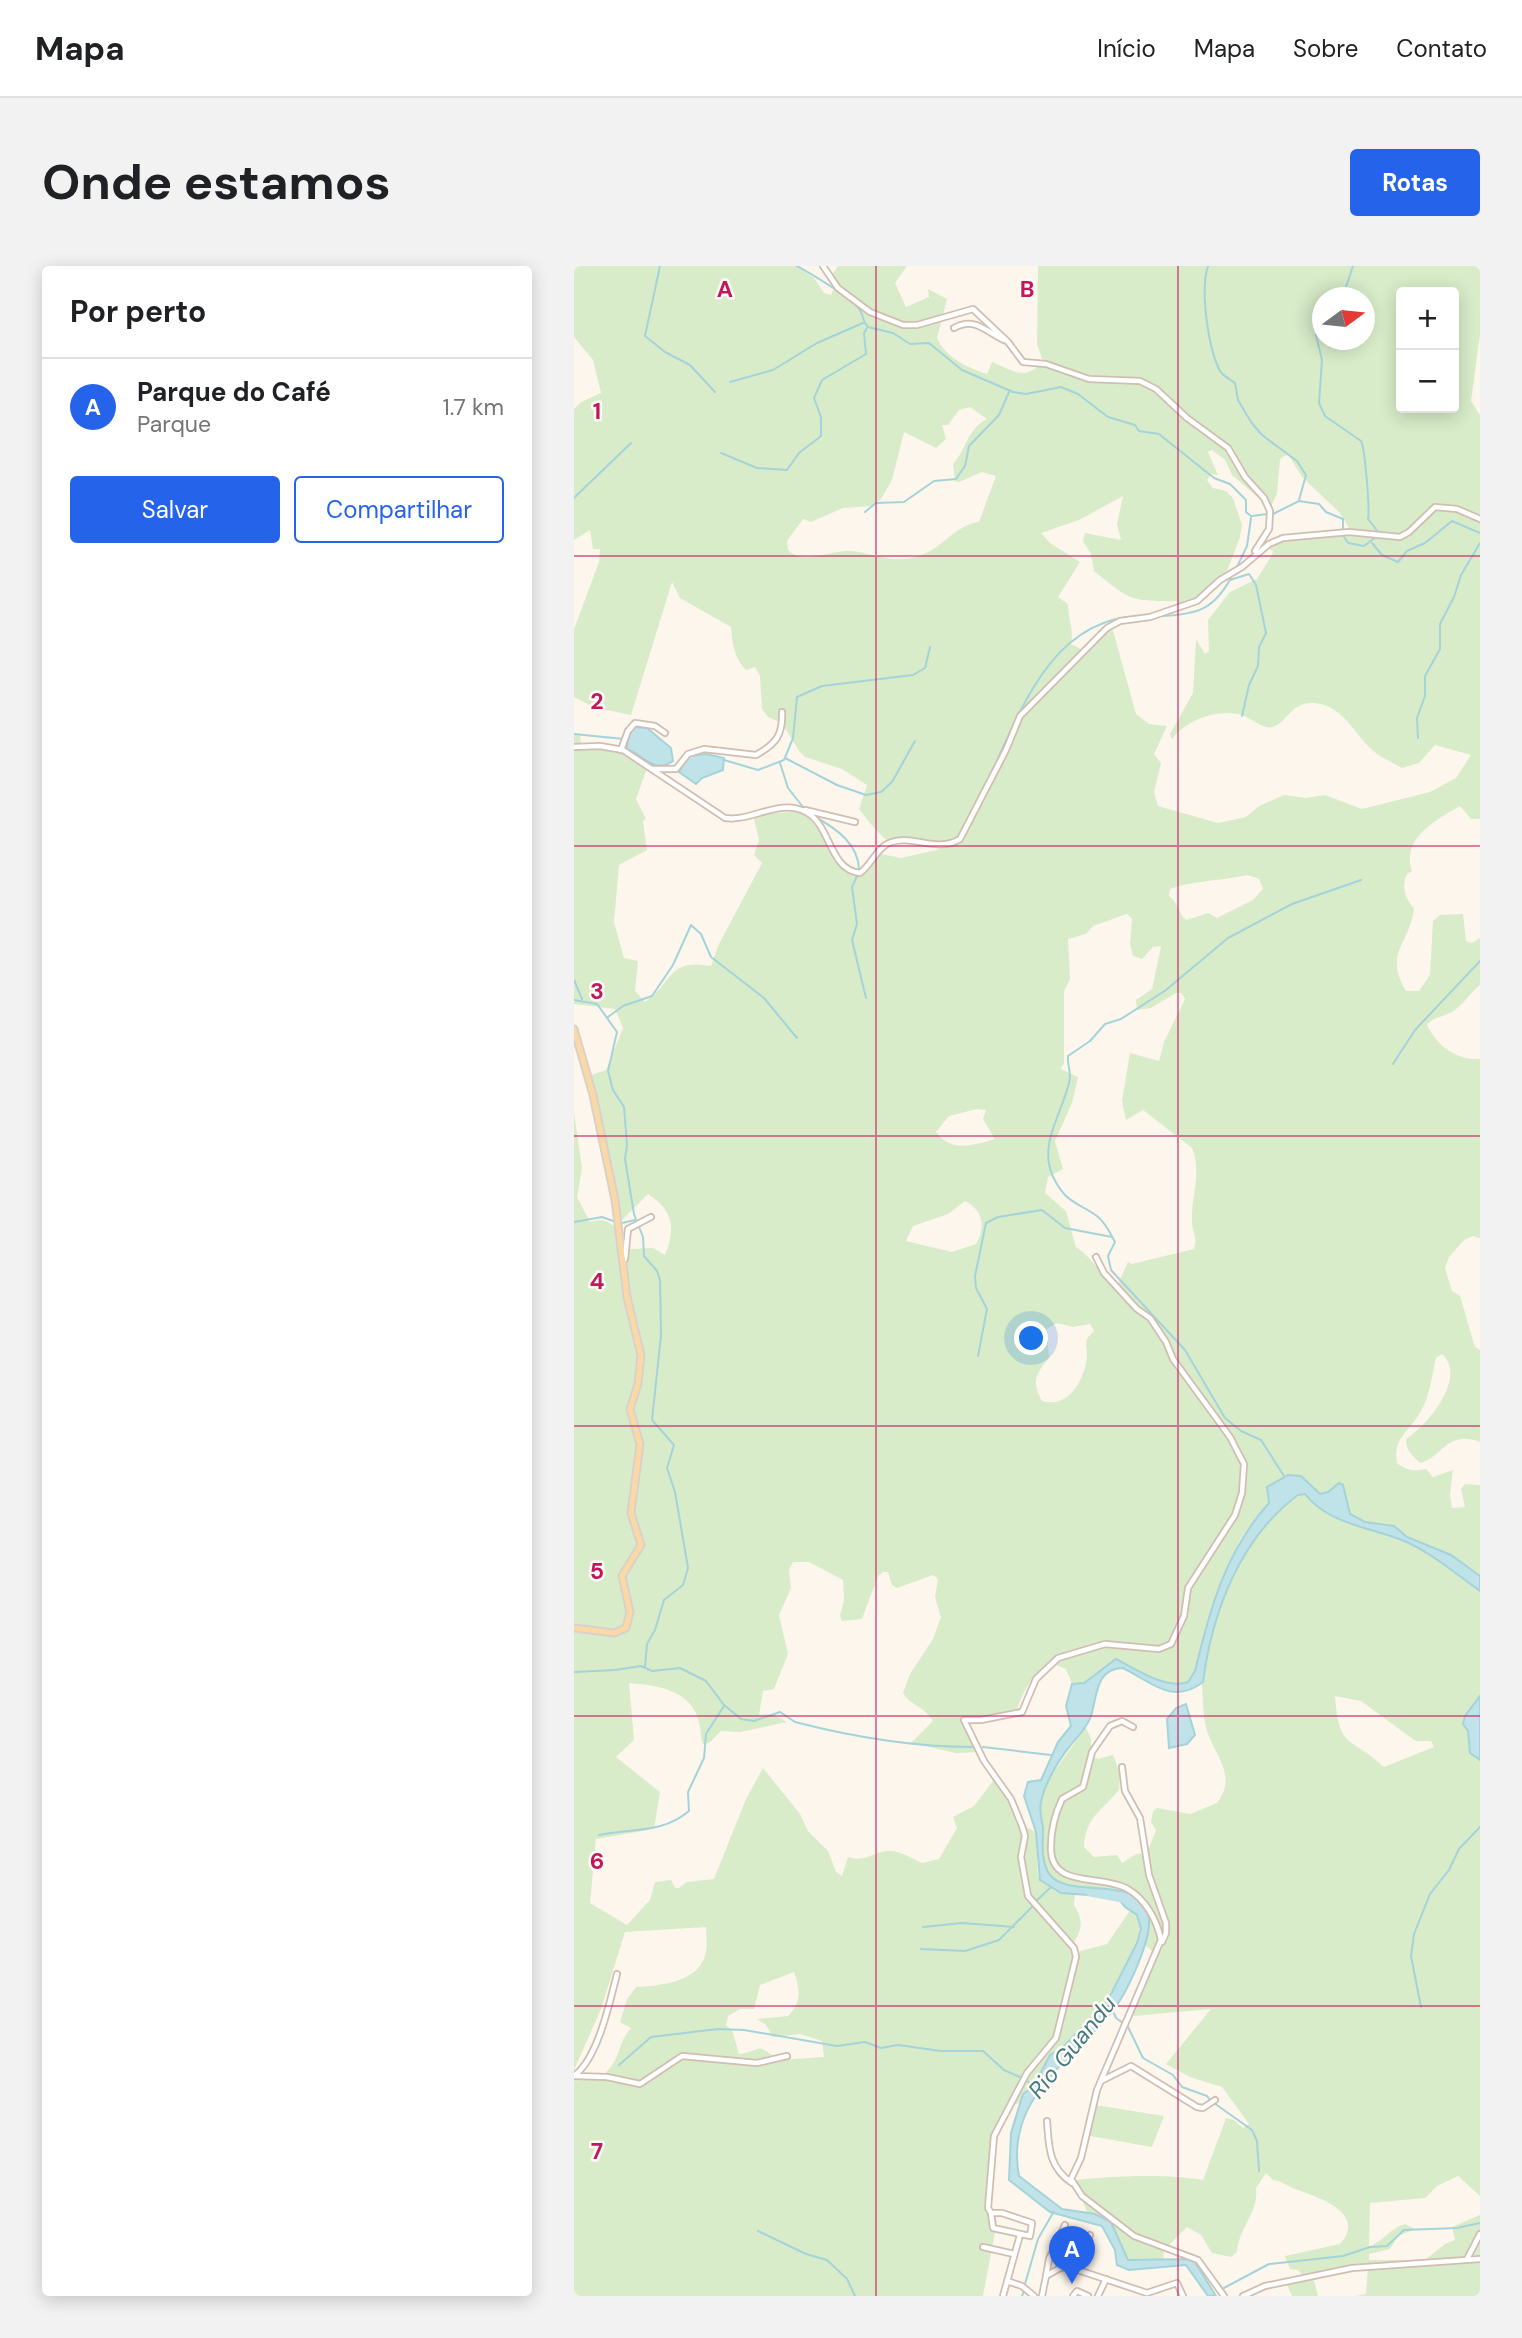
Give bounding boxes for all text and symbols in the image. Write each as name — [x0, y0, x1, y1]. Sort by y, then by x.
text: Mapa — [35, 27, 125, 70]
text: Início — [1097, 33, 1156, 64]
text: Mapa — [1194, 33, 1255, 64]
text: Sobre — [1293, 33, 1358, 64]
text: Contato — [1396, 33, 1487, 64]
button: Rotas — [1350, 149, 1480, 216]
text: Onde estamos — [42, 150, 391, 214]
text: A — [717, 274, 733, 304]
text: B — [1020, 274, 1034, 304]
north arrow — [1312, 287, 1375, 350]
map controls — [1396, 287, 1459, 413]
button: + — [1396, 287, 1459, 350]
text: Por perto — [70, 292, 206, 331]
button: − — [1396, 350, 1459, 413]
text: Parque do Café — [137, 375, 331, 409]
text: A — [85, 392, 101, 422]
text: 1.7 km — [442, 392, 504, 422]
text: 1 — [593, 396, 601, 426]
text: Parque — [137, 409, 211, 439]
button: Salvar — [70, 476, 280, 543]
button: Compartilhar — [294, 476, 504, 543]
text: 2 — [590, 686, 604, 716]
text: 3 — [590, 976, 604, 1006]
text: 4 — [590, 1266, 605, 1296]
your location — [1014, 1321, 1048, 1355]
text: 5 — [590, 1556, 604, 1586]
text: 6 — [590, 1846, 604, 1876]
water label: Rio Guandu — [1021, 1990, 1123, 2104]
text: 7 — [591, 2136, 603, 2166]
pin: A — [1049, 2226, 1095, 2284]

